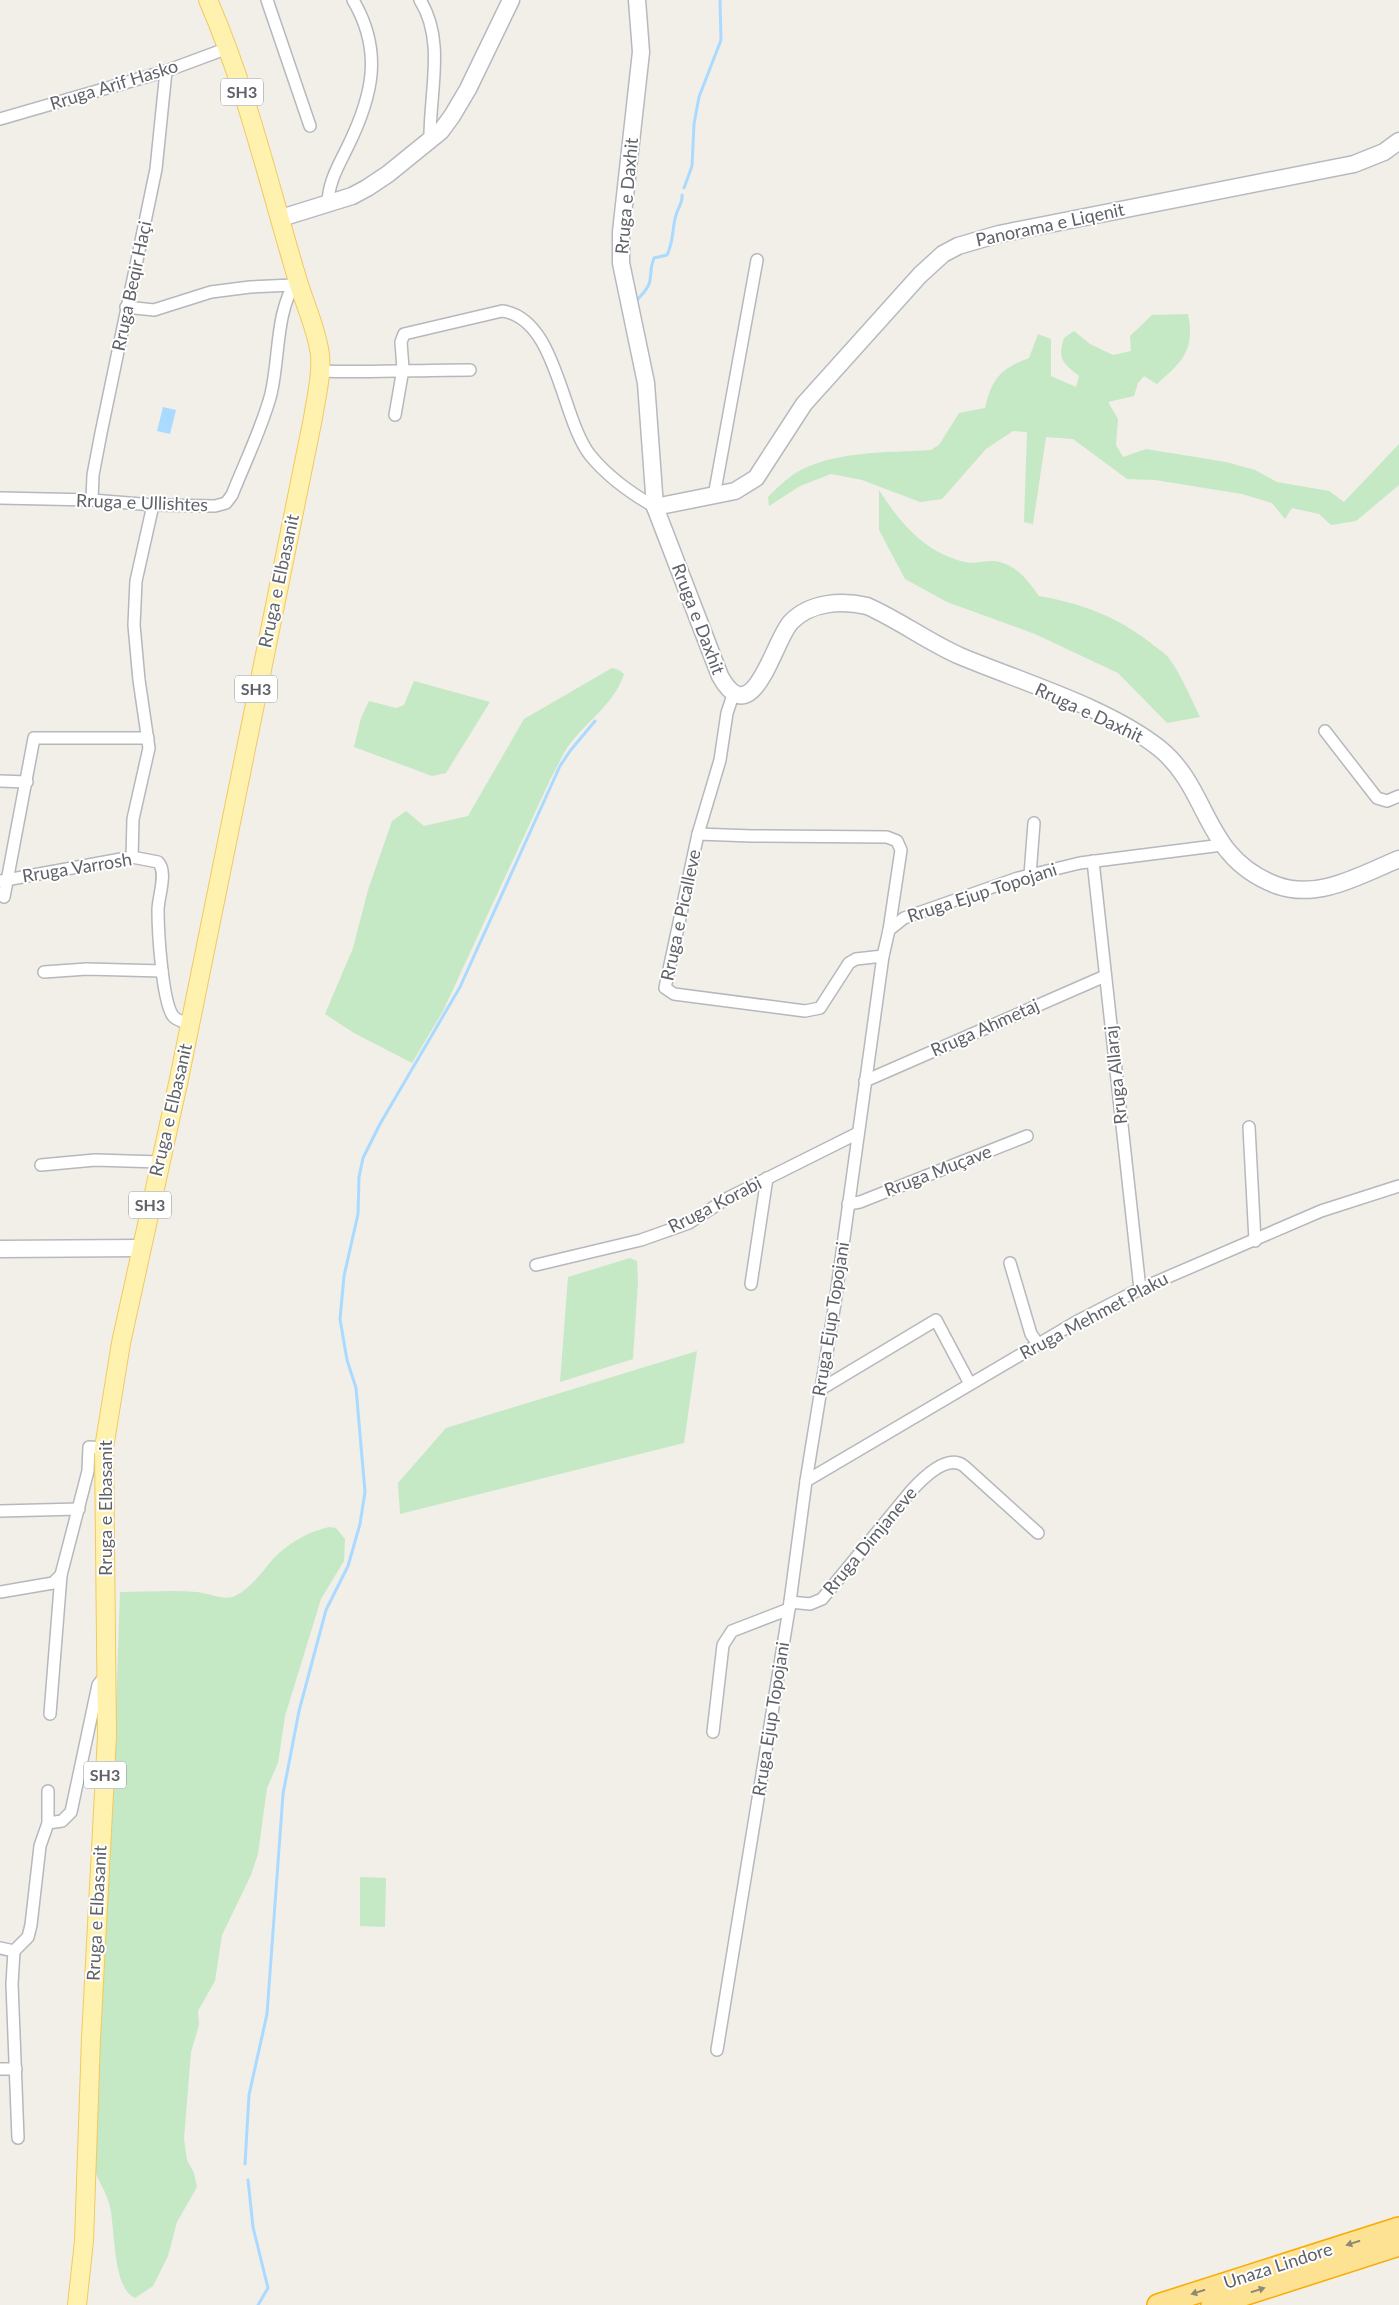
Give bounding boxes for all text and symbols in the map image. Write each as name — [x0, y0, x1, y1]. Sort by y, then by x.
street label: Rruga Arif Hasko — [47, 54, 180, 114]
road number: SH3 — [221, 78, 263, 105]
street label: Rruga e Daxhit — [610, 136, 642, 255]
street label: Panorama e Liqenit — [973, 197, 1127, 251]
street label: Rruga Beqir Haçi — [107, 219, 156, 353]
street label: Rruga e Ullishtes — [76, 489, 209, 515]
street label: Rruga e Elbasanit — [253, 512, 303, 650]
street label: Rruga e Daxhit — [668, 560, 730, 678]
road number: SH3 — [235, 676, 277, 702]
street label: Rruga e Daxhit — [1032, 677, 1148, 747]
street label: Rruga Varrosh — [21, 847, 133, 887]
street label: Rruga e Picalleve — [655, 847, 705, 982]
street label: Rruga Ejup Topojani — [904, 857, 1059, 927]
street label: Rruga Ahmetaj — [927, 993, 1042, 1061]
street label: Rruga Allaraj — [1099, 1025, 1131, 1126]
street label: Rruga e Elbasanit — [144, 1041, 196, 1178]
street label: Rruga Muçave — [881, 1140, 994, 1201]
street label: Rruga Korabi — [664, 1171, 765, 1237]
road number: SH3 — [129, 1192, 171, 1218]
street label: Rruga Ejup Topojani — [807, 1240, 853, 1398]
street label: Rruga Mehmet Plaku — [1015, 1267, 1172, 1364]
street label: Rruga e Elbasanit — [94, 1440, 116, 1576]
street label: Rruga Dimjaneve — [818, 1482, 921, 1599]
street label: Rruga Ejup Topojani — [747, 1640, 793, 1798]
road number: SH3 — [84, 1762, 126, 1788]
street label: Rruga e Elbasanit — [81, 1844, 111, 1981]
street label: Unaza Lindore — [1220, 2237, 1335, 2293]
one-way arrow — [1345, 2239, 1360, 2247]
one-way arrow — [1251, 2286, 1266, 2293]
one-way arrow — [1190, 2289, 1205, 2296]

